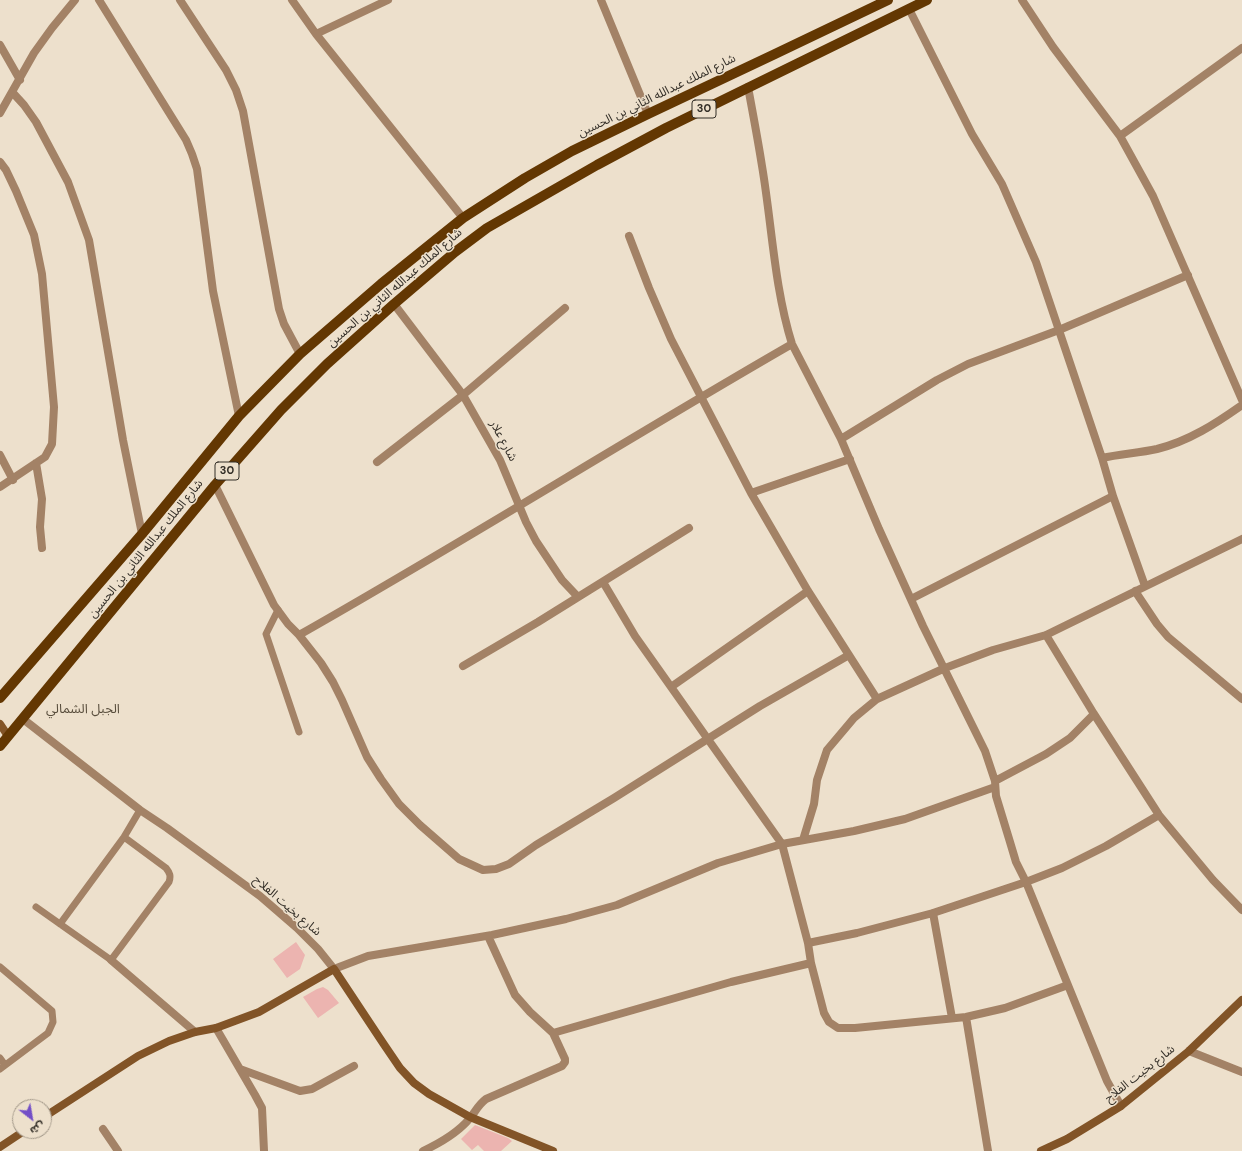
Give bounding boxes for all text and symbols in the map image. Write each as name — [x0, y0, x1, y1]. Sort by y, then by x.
street label: شارع الملك عبدالله الثاني بن الحسين — [576, 51, 738, 141]
road number: 30 — [692, 100, 716, 118]
street label: شارع الملك عبدالله الثاني بن الحسين — [325, 226, 465, 350]
street label: شارع علار — [486, 418, 520, 464]
road number: 30 — [215, 462, 239, 480]
street label: شارع الملك عبدالله الثاني بن الحسين — [86, 477, 206, 621]
district label: الجبل الشمالي — [46, 702, 120, 718]
street label: شارع بخيت الفلاح — [250, 873, 324, 939]
street label: شارع بخيت الفلاح — [1102, 1042, 1178, 1106]
north arrow — [12, 1099, 52, 1139]
text: ش — [28, 1119, 48, 1138]

